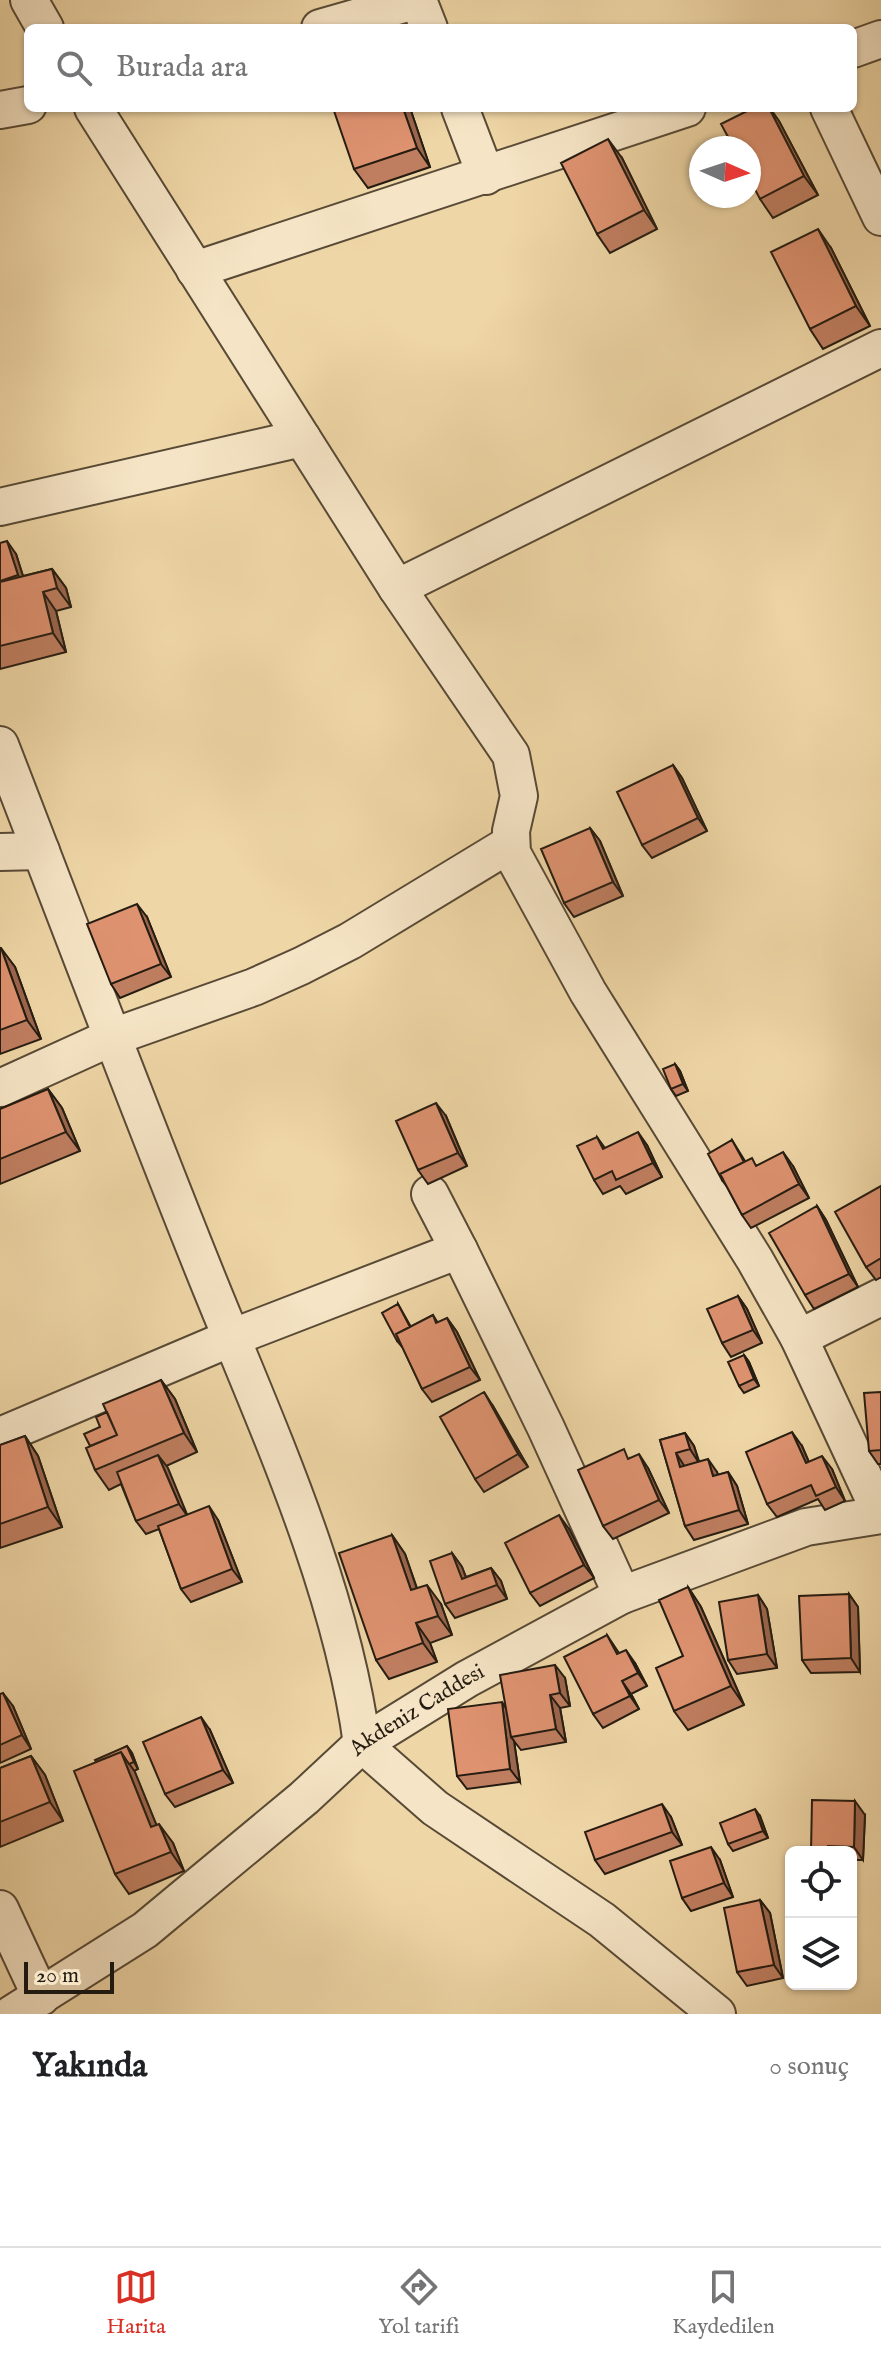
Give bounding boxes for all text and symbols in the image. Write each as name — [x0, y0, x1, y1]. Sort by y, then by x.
search box — [24, 24, 857, 112]
icon: search — [52, 46, 96, 90]
text: Burada ara — [116, 49, 248, 87]
north arrow — [689, 136, 761, 208]
street label: Akdeniz Caddesi — [343, 1658, 490, 1763]
map controls — [785, 1846, 857, 1990]
button: locate — [785, 1846, 857, 1918]
button: layers — [785, 1918, 857, 1990]
scale bar — [24, 1958, 114, 1994]
text: 20 m — [36, 1962, 79, 1990]
text: Yakında — [32, 2045, 147, 2088]
text: 0 sonuç — [769, 2050, 849, 2083]
tab: Harita — [106, 2265, 166, 2341]
tab: Yol tarifi — [378, 2265, 459, 2341]
tab: Kaydedilen — [672, 2265, 775, 2341]

